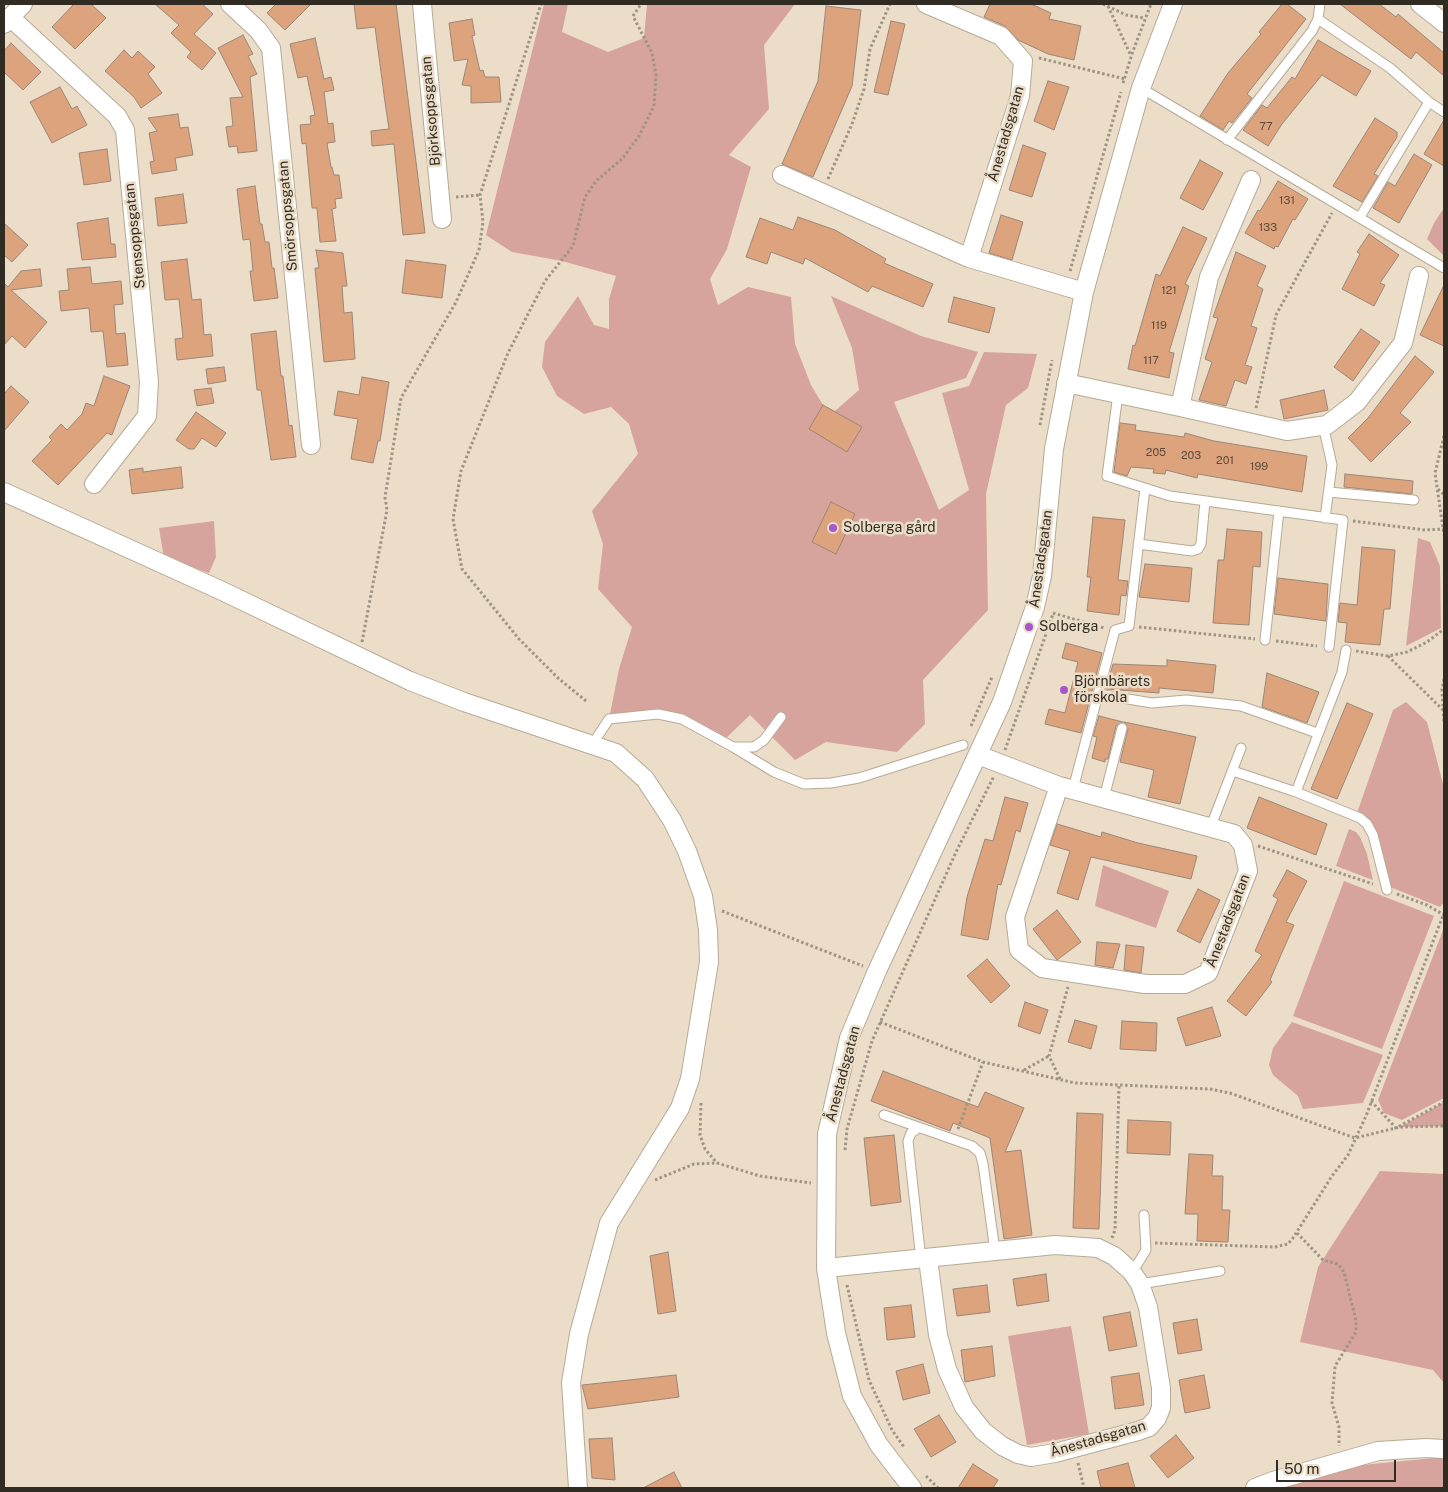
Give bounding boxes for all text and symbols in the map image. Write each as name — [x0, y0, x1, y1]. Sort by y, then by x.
street label: Björksoppsgatan — [418, 55, 444, 167]
street label: Ånestadsgatan — [984, 84, 1028, 184]
house number: 77 — [1259, 120, 1273, 134]
street label: Smörsoppsgatan — [275, 160, 301, 272]
street label: Stensoppsgatan — [121, 182, 149, 290]
house number: 131 — [1279, 194, 1295, 208]
house number: 133 — [1259, 221, 1277, 235]
house number: 121 — [1161, 284, 1177, 298]
house number: 119 — [1151, 319, 1167, 333]
house number: 117 — [1143, 354, 1159, 368]
house number: 205 — [1146, 446, 1166, 460]
house number: 203 — [1181, 449, 1201, 463]
house number: 201 — [1216, 454, 1234, 468]
house number: 199 — [1250, 460, 1268, 474]
street label: Ånestadsgatan — [1026, 509, 1056, 609]
place label: Solberga gård — [843, 520, 936, 536]
marker: Solberga gård — [827, 522, 839, 534]
place label: Solberga — [1039, 619, 1098, 635]
marker: Solberga — [1023, 621, 1035, 633]
place label: Björnbärets förskola — [1074, 674, 1150, 706]
marker: Björnbärets förskola — [1058, 684, 1070, 696]
street label: Ånestadsgatan — [1203, 872, 1253, 970]
street label: Ånestadsgatan — [822, 1024, 864, 1124]
street label: Ånestadsgatan — [1048, 1417, 1148, 1461]
scale bar — [1278, 1450, 1398, 1482]
text: 50 m — [1284, 1460, 1319, 1477]

